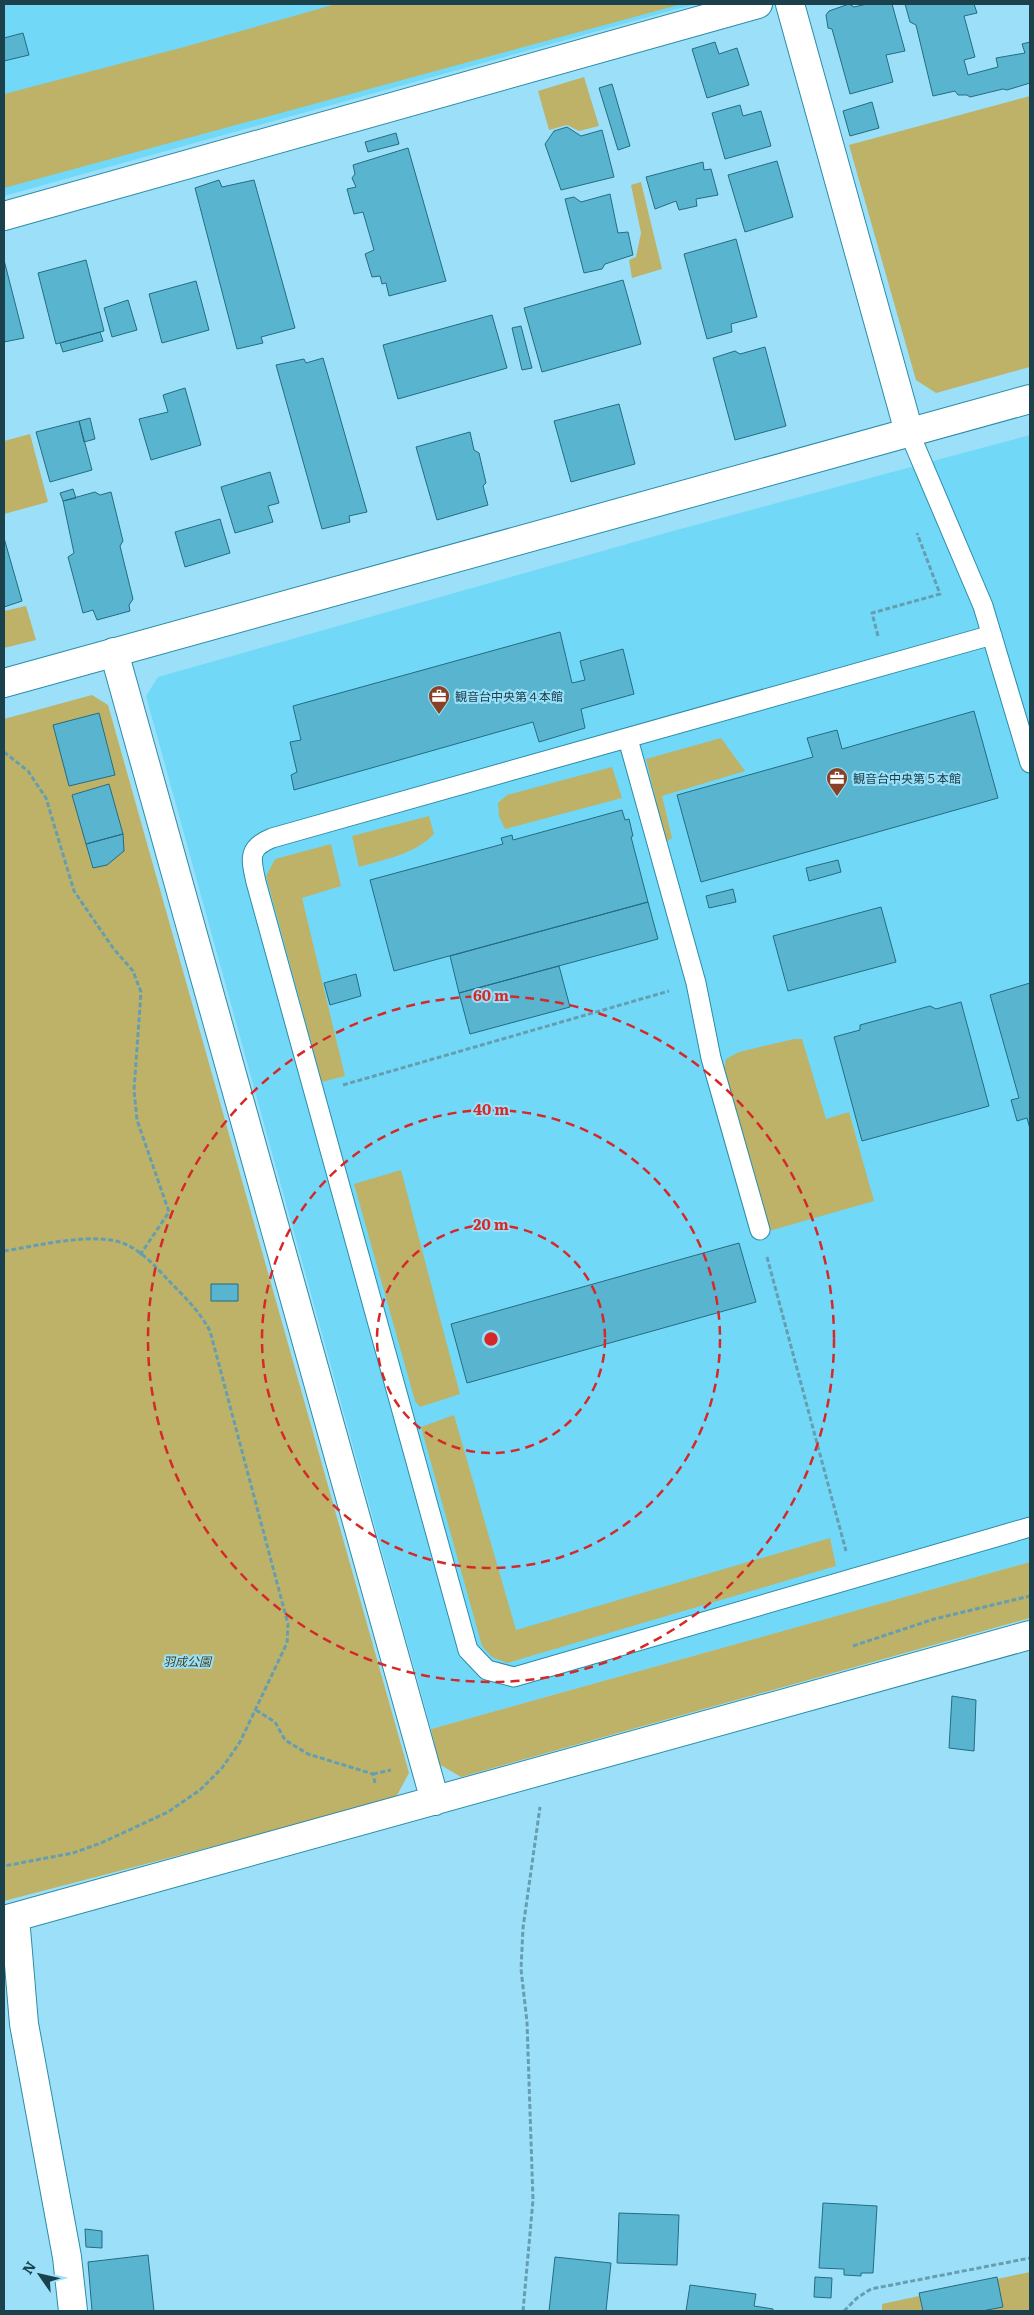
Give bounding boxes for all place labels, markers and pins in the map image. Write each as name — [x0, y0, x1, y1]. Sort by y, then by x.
office icon: 観音台中央第４本館 — [427, 684, 451, 715]
place label: 観音台中央第４本館 — [455, 687, 563, 705]
office icon: 観音台中央第５本館 — [825, 766, 849, 797]
place label: 観音台中央第５本館 — [853, 769, 961, 787]
centre of rings — [482, 1330, 500, 1348]

